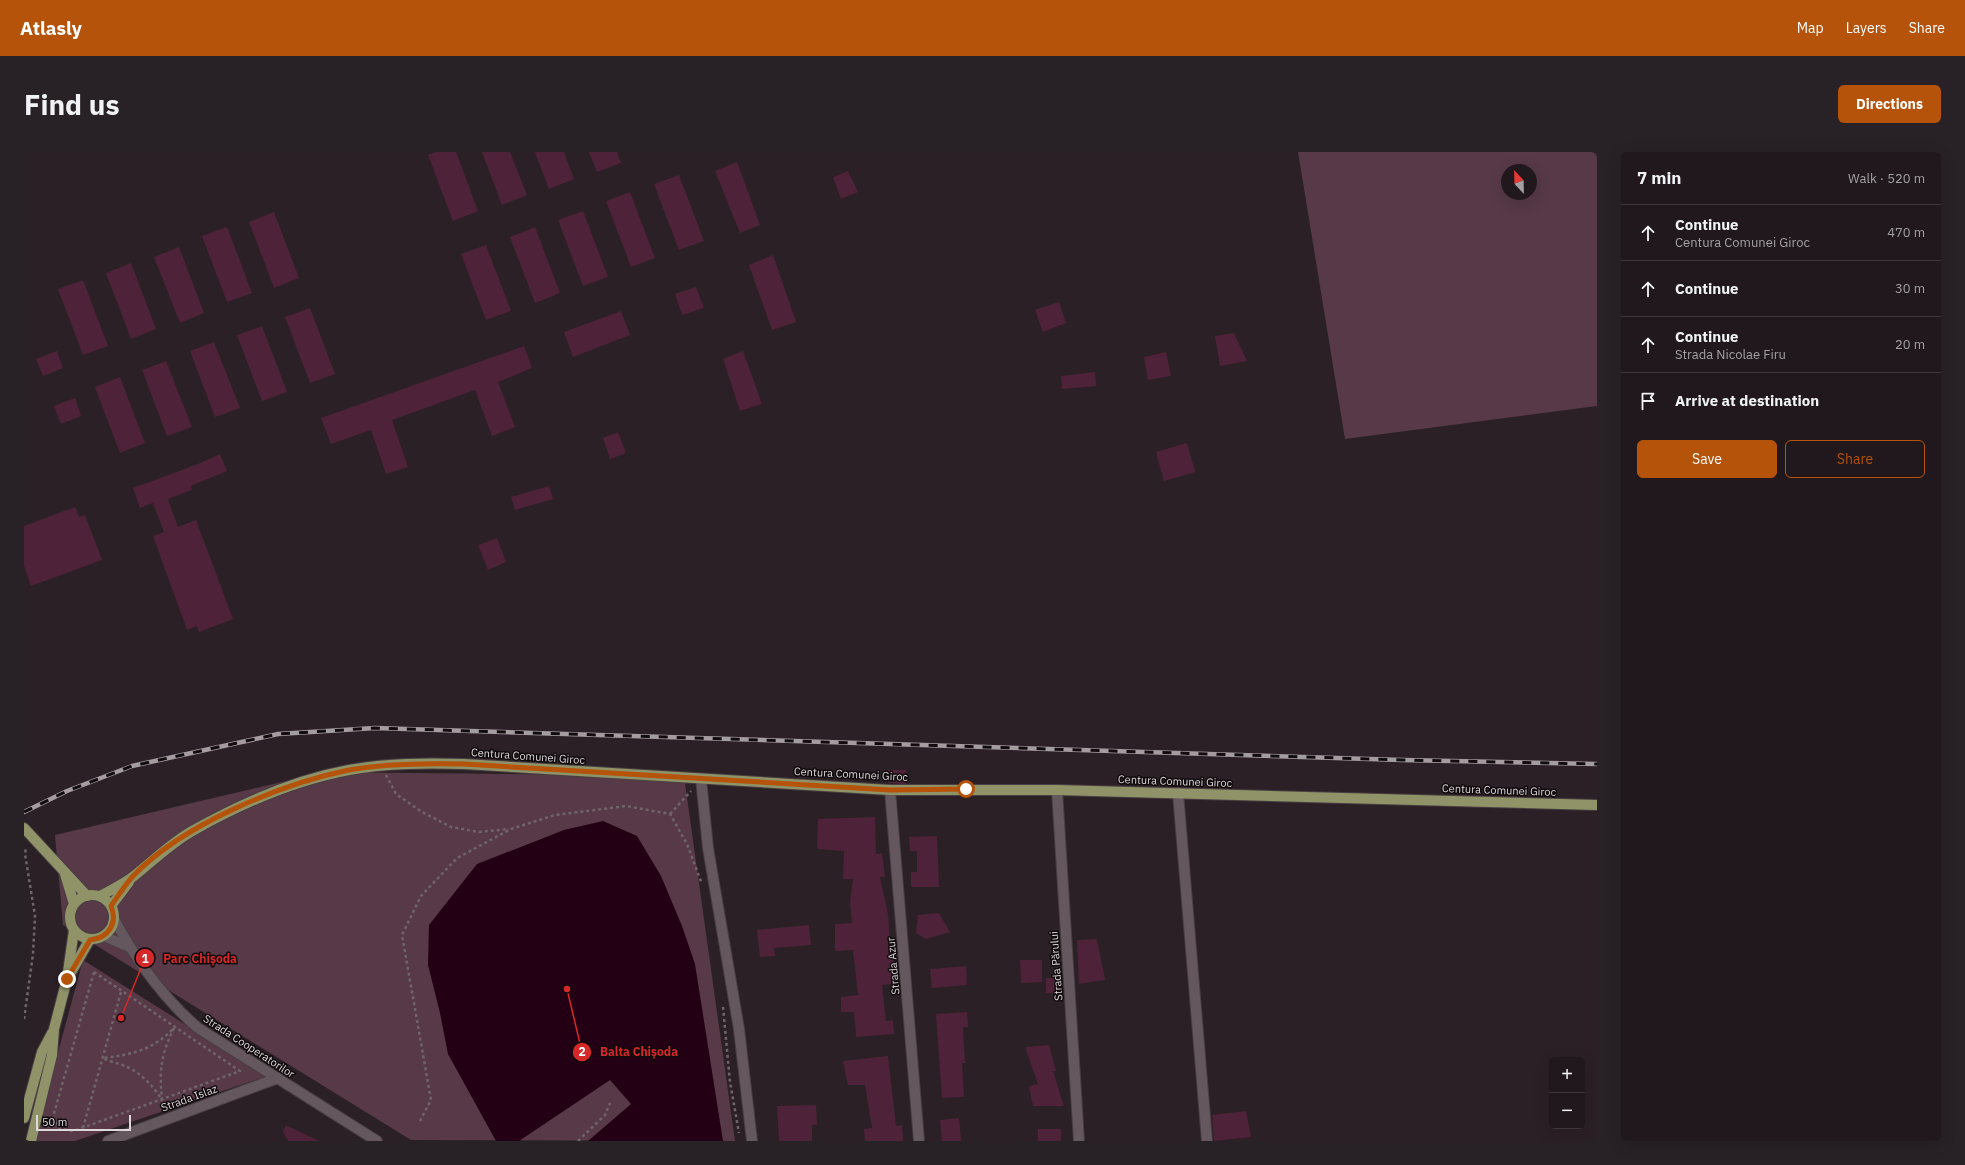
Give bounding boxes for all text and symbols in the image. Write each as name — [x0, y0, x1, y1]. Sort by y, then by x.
text: Atlasly — [20, 16, 82, 40]
text: Map — [1797, 19, 1824, 37]
text: Layers — [1846, 19, 1887, 37]
text: Share — [1909, 19, 1945, 37]
button: Directions — [1838, 85, 1941, 123]
text: Find us — [24, 86, 120, 123]
north arrow — [1501, 164, 1537, 200]
text: 7 min — [1637, 167, 1681, 189]
text: Walk · 520 m — [1848, 170, 1925, 187]
text: Continue — [1675, 215, 1739, 234]
icon: ahead — [1637, 222, 1659, 244]
text: 470 m — [1887, 224, 1925, 241]
text: Centura Comunei Giroc — [1675, 234, 1810, 251]
icon: ahead — [1637, 278, 1659, 300]
text: Continue — [1675, 279, 1739, 298]
text: 30 m — [1895, 280, 1925, 297]
text: Continue — [1675, 327, 1739, 346]
icon: ahead — [1637, 334, 1659, 356]
text: 20 m — [1895, 336, 1925, 353]
text: Strada Nicolae Firu — [1675, 346, 1786, 363]
icon: arrive — [1637, 390, 1659, 412]
text: Arrive at destination — [1675, 391, 1819, 410]
button: Save — [1637, 440, 1777, 478]
button: Share — [1785, 440, 1925, 478]
street label: Centura Comunei Giroc — [471, 745, 586, 767]
street label: Centura Comunei Giroc — [794, 764, 909, 784]
street label: Centura Comunei Giroc — [1118, 772, 1233, 790]
route start — [957, 780, 975, 798]
street label: Centura Comunei Giroc — [1442, 781, 1557, 799]
street label: Strada Părului — [1047, 931, 1065, 1001]
street label: Strada Azur — [884, 937, 902, 995]
callout: Parc Chișoda — [135, 946, 245, 970]
text: 1 — [141, 951, 149, 966]
text: Parc Chișoda — [163, 951, 237, 967]
route end — [58, 970, 76, 988]
street label: Strada Cooperatorilor — [201, 1011, 297, 1081]
callout: Balta Chișoda — [572, 1040, 686, 1064]
text: 2 — [578, 1044, 586, 1059]
text: Balta Chișoda — [600, 1044, 678, 1060]
map controls — [1549, 1057, 1585, 1129]
button: + — [1549, 1057, 1585, 1093]
street label: Strada Islaz — [159, 1081, 219, 1115]
button: − — [1549, 1093, 1585, 1129]
scale bar — [36, 1113, 131, 1132]
text: 50 m — [42, 1115, 67, 1129]

